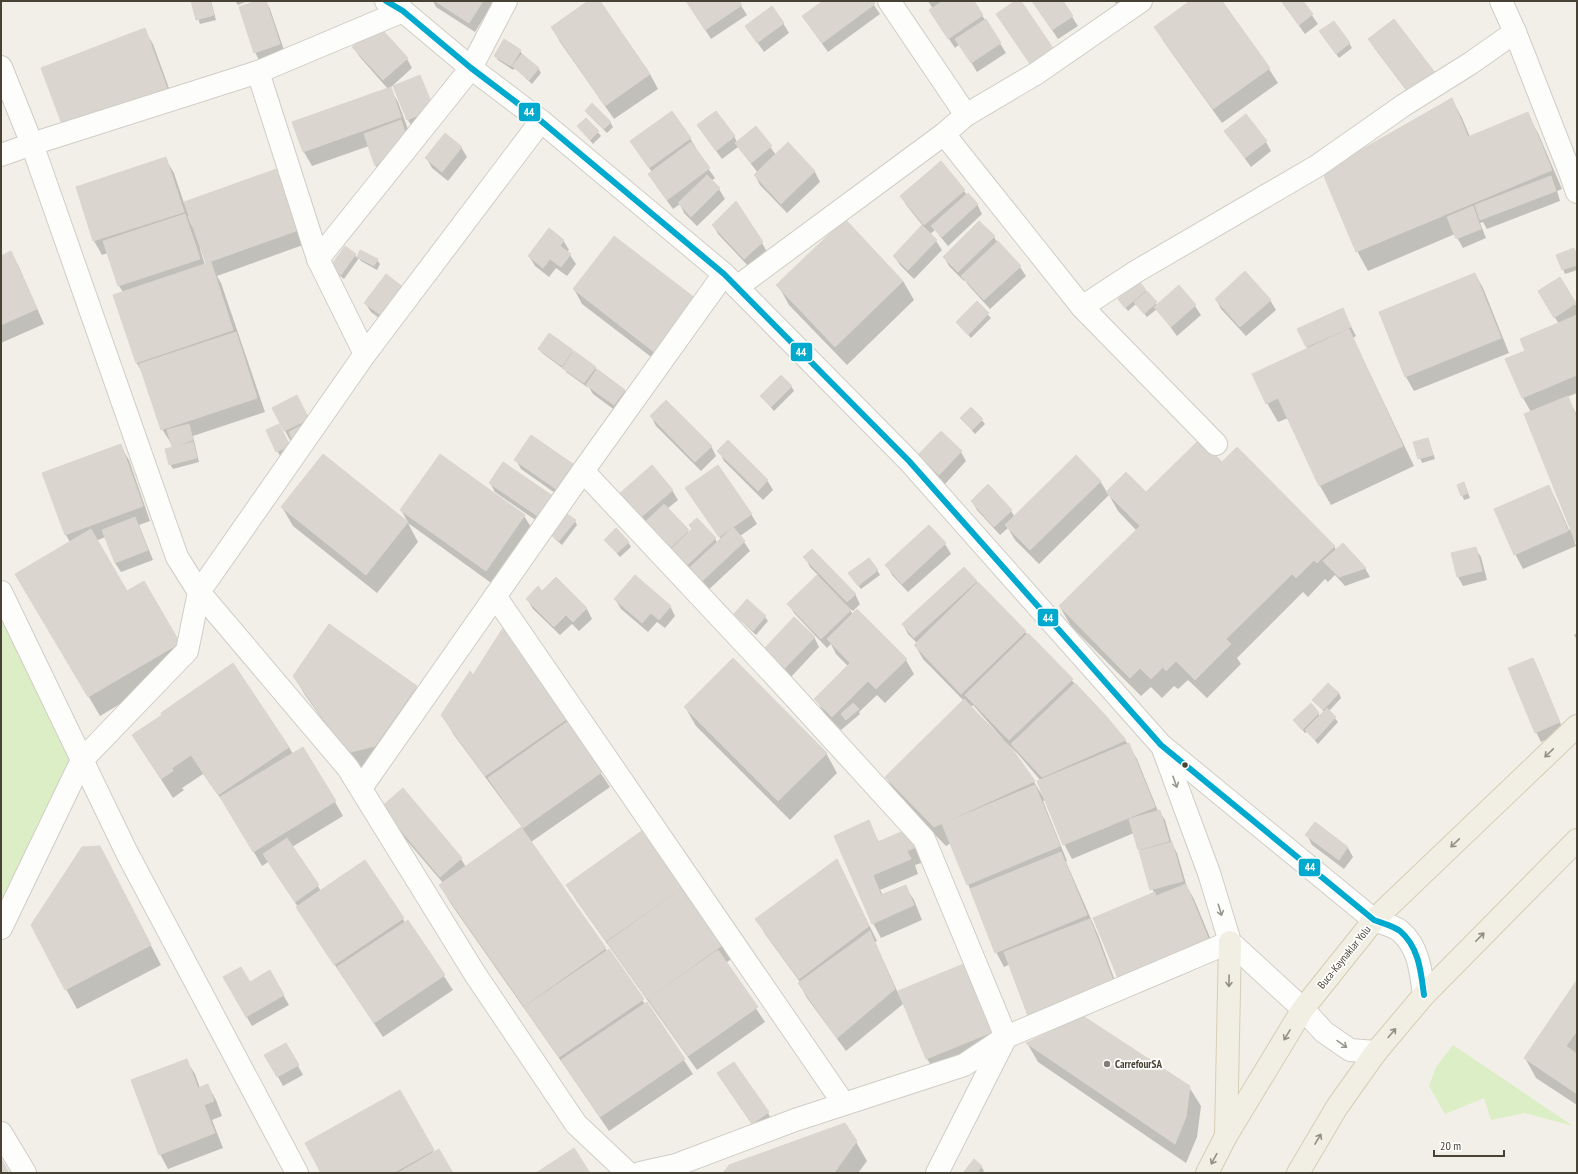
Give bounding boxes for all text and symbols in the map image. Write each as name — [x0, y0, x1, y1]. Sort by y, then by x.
line badge: 44 — [518, 102, 541, 122]
text: 44 — [524, 105, 535, 119]
line badge: 44 — [790, 342, 813, 362]
text: 44 — [796, 345, 807, 359]
line badge: 44 — [1037, 608, 1059, 627]
text: 44 — [1043, 611, 1054, 625]
one-way arrow — [1544, 748, 1554, 758]
unlabelled marker — [1180, 760, 1190, 770]
one-way arrow — [1171, 775, 1179, 787]
one-way arrow — [1450, 838, 1460, 848]
line badge: 44 — [1298, 858, 1321, 877]
text: 44 — [1305, 860, 1316, 874]
one-way arrow — [1217, 903, 1224, 916]
street label: Buca-Kaynaklar Yolu — [1314, 922, 1374, 991]
one-way arrow — [1475, 932, 1485, 942]
one-way arrow — [1225, 974, 1233, 987]
one-way arrow — [1387, 1027, 1396, 1038]
one-way arrow — [1283, 1029, 1291, 1041]
one-way arrow — [1336, 1040, 1347, 1048]
place label: CarrefourSA — [1115, 1057, 1162, 1071]
marker: CarrefourSA — [1102, 1059, 1112, 1069]
scale bar — [1434, 1132, 1504, 1158]
one-way arrow — [1315, 1133, 1323, 1145]
text: 20 m — [1440, 1138, 1461, 1153]
one-way arrow — [1210, 1153, 1217, 1165]

